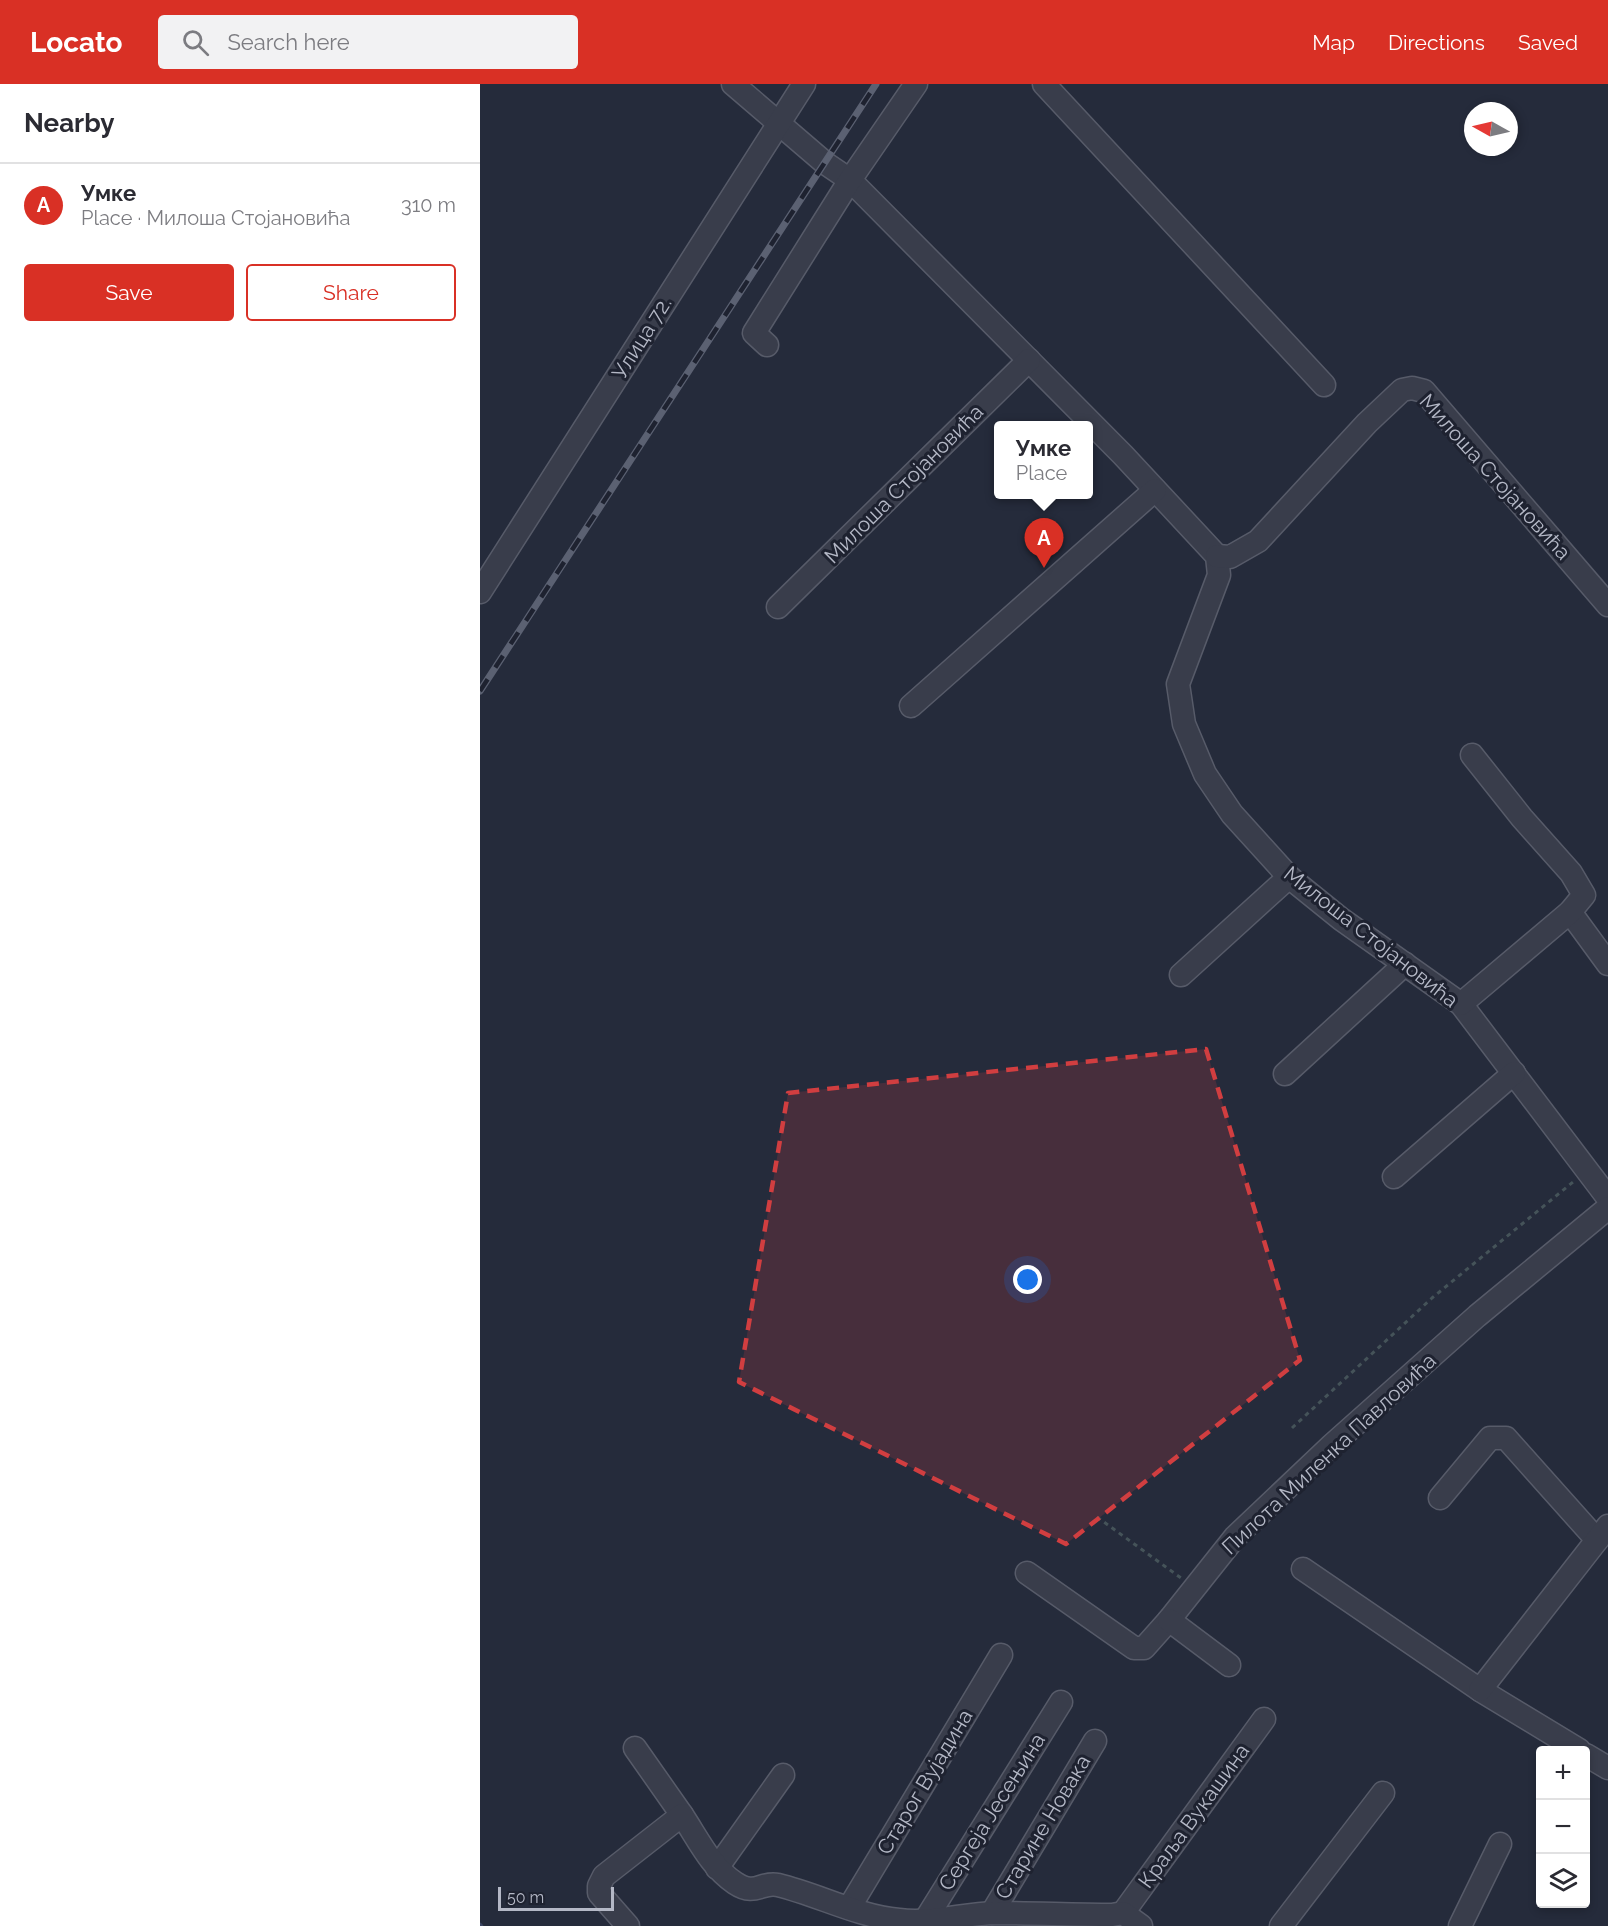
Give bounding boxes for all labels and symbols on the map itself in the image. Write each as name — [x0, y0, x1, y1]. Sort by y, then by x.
north arrow — [1464, 102, 1518, 156]
street label: Улица 72. — [606, 292, 677, 384]
street label: Милоша Стојановића — [1414, 389, 1576, 565]
street label: Милоша Стојановића — [819, 399, 988, 568]
pin: A — [1024, 518, 1064, 568]
street label: Милоша Стојановића — [1279, 861, 1463, 1012]
your location — [1013, 1265, 1042, 1294]
street label: Пилота Миленка Павловића — [1217, 1348, 1441, 1559]
street label: Старог Вујадина — [871, 1705, 978, 1859]
street label: Сергеја Јесењина — [933, 1729, 1050, 1895]
street label: Краља Вукашина — [1133, 1739, 1254, 1893]
street label: Старине Новака — [990, 1750, 1096, 1903]
scale bar — [498, 1884, 614, 1912]

